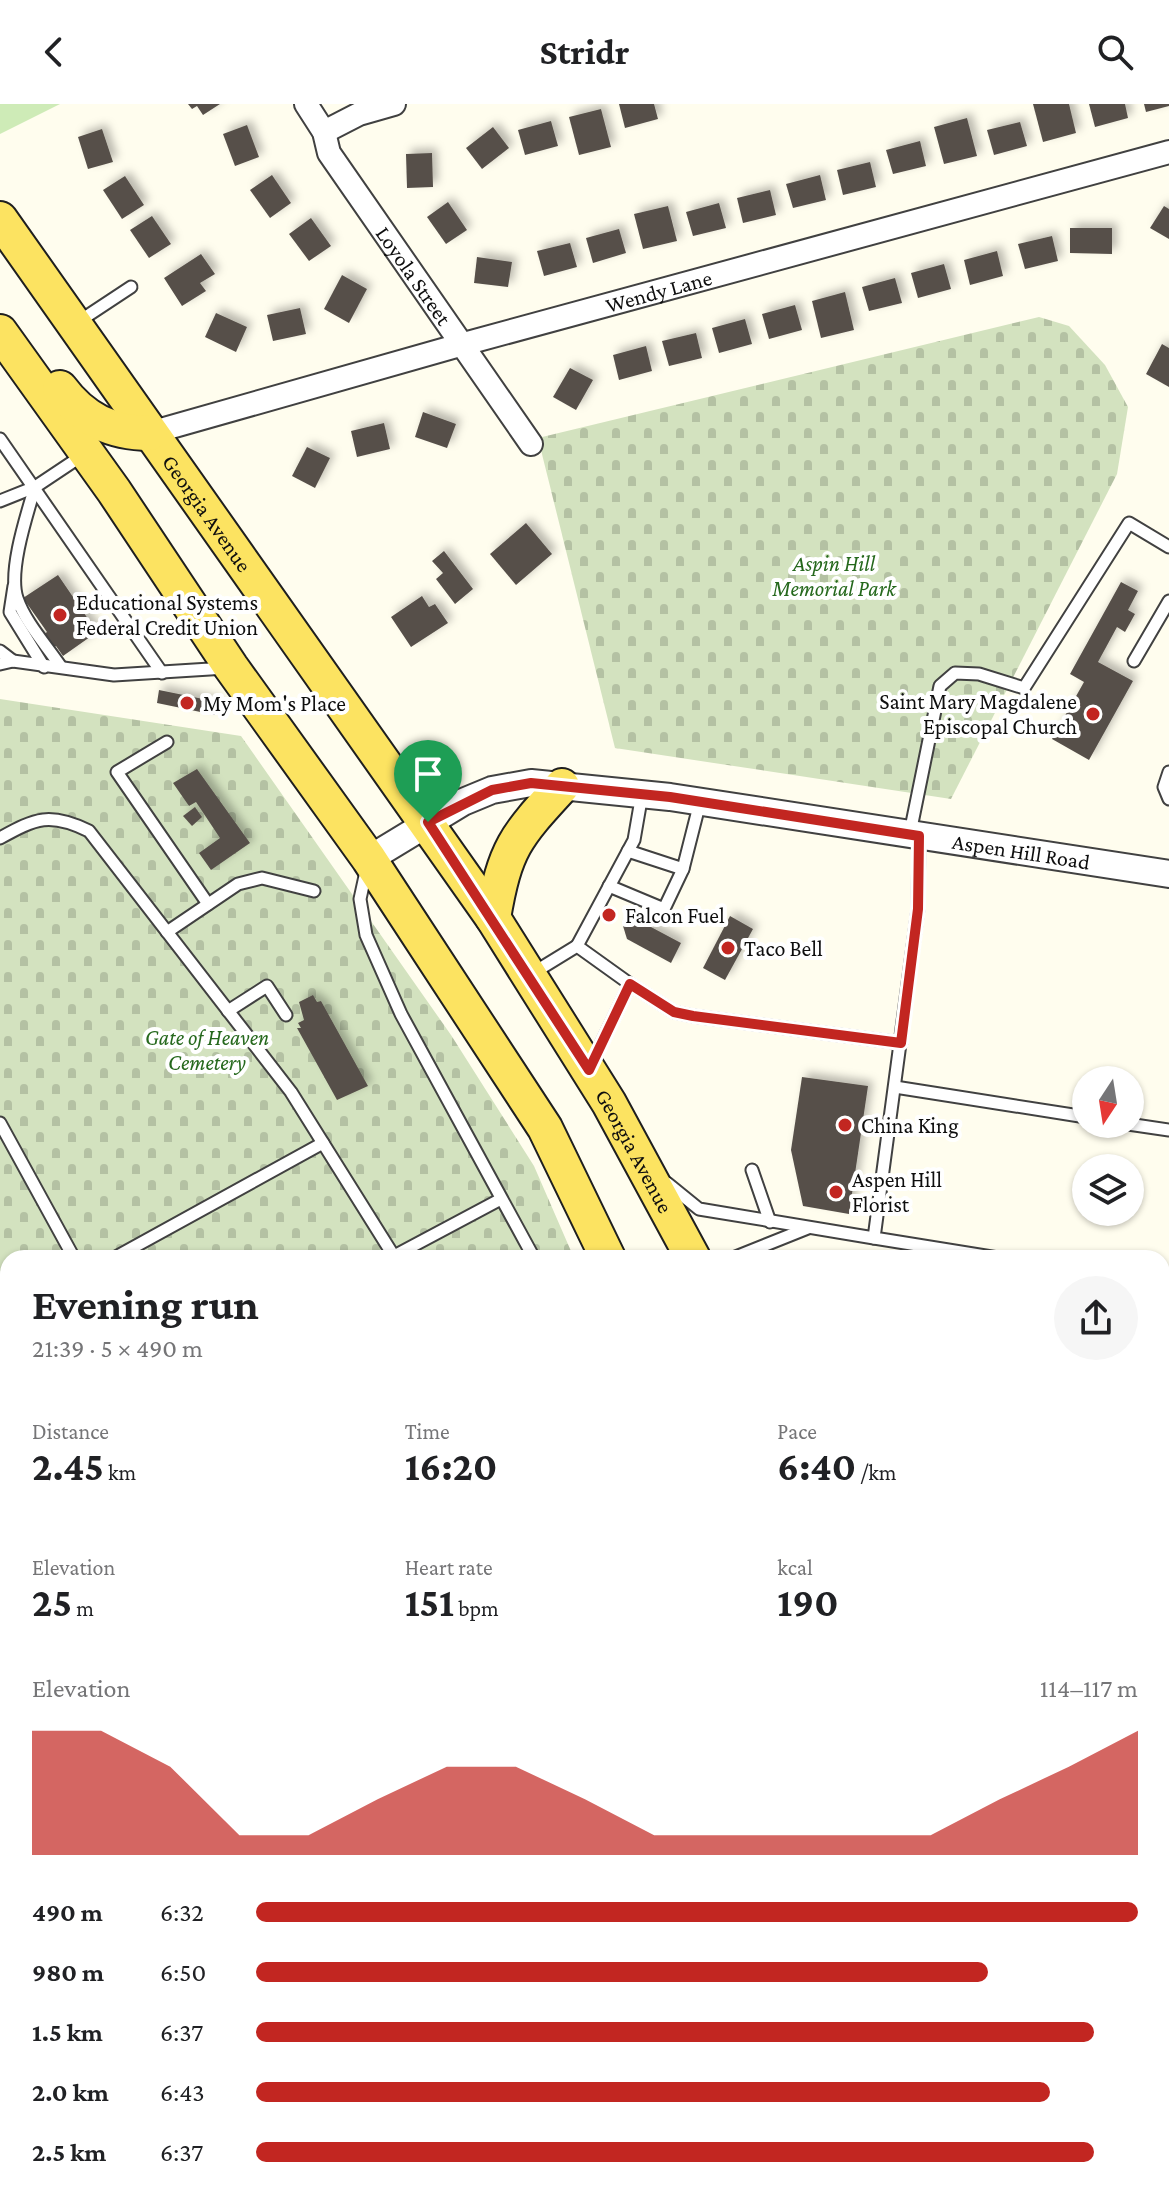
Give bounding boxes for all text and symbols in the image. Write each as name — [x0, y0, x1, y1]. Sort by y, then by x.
icon: back — [32, 30, 76, 74]
icon: search — [1093, 30, 1137, 74]
text: Stridr — [540, 32, 629, 72]
street label: Loyola Street — [371, 221, 457, 330]
street label: Wendy Lane — [603, 265, 715, 317]
street label: Georgia Avenue — [158, 450, 257, 577]
park label: Aspin Hill Memorial Park — [771, 551, 897, 601]
place label: Educational Systems Federal Credit Union — [76, 590, 258, 640]
marker: Educational Systems Federal Credit Union — [51, 606, 69, 624]
place label: Saint Mary Magdalene Episcopal Church — [879, 689, 1077, 739]
place label: My Mom's Place — [203, 691, 346, 716]
marker: My Mom's Place — [178, 694, 196, 712]
marker: Saint Mary Magdalene Episcopal Church — [1084, 705, 1102, 723]
pin — [394, 740, 462, 822]
icon: arrive — [406, 752, 450, 796]
street label: Aspen Hill Road — [951, 828, 1092, 874]
place label: Falcon Fuel — [625, 903, 725, 928]
marker: Falcon Fuel — [600, 906, 618, 924]
place label: Taco Bell — [744, 936, 823, 961]
marker: Taco Bell — [719, 939, 737, 957]
park label: Gate of Heaven Cemetery — [145, 1025, 269, 1075]
north arrow — [1072, 1066, 1144, 1138]
map controls — [1072, 1066, 1144, 1226]
street label: Georgia Avenue — [591, 1084, 679, 1217]
place label: China King — [861, 1113, 959, 1138]
marker: China King — [836, 1116, 854, 1134]
button: layers — [1072, 1154, 1144, 1226]
place label: Aspen Hill Florist — [852, 1167, 942, 1217]
marker: Aspen Hill Florist — [827, 1183, 845, 1201]
button: share — [1054, 1276, 1138, 1360]
text: Evening run — [32, 1280, 259, 1328]
text: 21:39 · 5 × 490 m — [32, 1334, 203, 1363]
text: Distance — [32, 1419, 109, 1444]
text: Time — [405, 1419, 450, 1444]
text: Pace — [777, 1419, 817, 1444]
text: 2.45 — [32, 1444, 104, 1489]
text: 16:20 — [405, 1444, 497, 1489]
text: 6:40 — [777, 1444, 856, 1489]
text: km — [104, 1460, 136, 1485]
text: /km — [856, 1460, 896, 1485]
text: Elevation — [32, 1555, 115, 1580]
text: Heart rate — [405, 1555, 493, 1580]
text: kcal — [777, 1555, 813, 1580]
text: 25 — [32, 1580, 72, 1625]
text: 151 — [405, 1580, 454, 1625]
text: 190 — [777, 1580, 838, 1625]
text: m — [72, 1596, 94, 1621]
text: bpm — [454, 1596, 499, 1621]
text: Elevation — [32, 1674, 130, 1703]
text: 114–117 m — [1040, 1674, 1138, 1703]
text: 490 m — [32, 1898, 103, 1927]
text: 6:32 — [160, 1898, 204, 1927]
text: 980 m — [32, 1958, 104, 1987]
text: 6:50 — [160, 1958, 206, 1987]
text: 1.5 km — [32, 2018, 103, 2047]
text: 6:37 — [160, 2018, 203, 2047]
text: 2.0 km — [32, 2078, 109, 2107]
text: 6:43 — [160, 2078, 205, 2107]
text: 2.5 km — [32, 2138, 106, 2167]
text: 6:37 — [160, 2138, 203, 2167]

